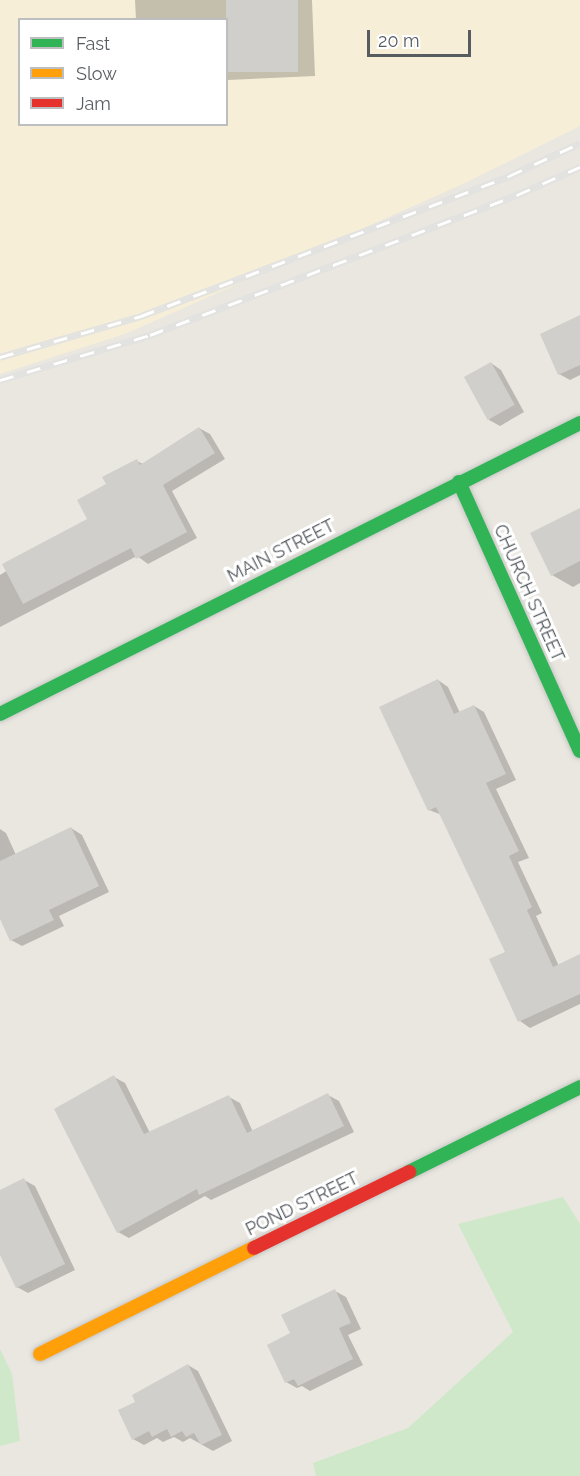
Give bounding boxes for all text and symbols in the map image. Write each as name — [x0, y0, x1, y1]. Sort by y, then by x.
legend — [18, 18, 228, 126]
scale bar — [370, 18, 474, 56]
text: 20 m — [378, 30, 420, 51]
text: Fast — [76, 33, 110, 54]
text: Slow — [76, 63, 117, 84]
text: Jam — [76, 93, 111, 114]
street label: MAIN STREET — [224, 515, 338, 587]
street label: CHURCH STREET — [489, 521, 569, 665]
street label: POND STREET — [242, 1167, 362, 1241]

